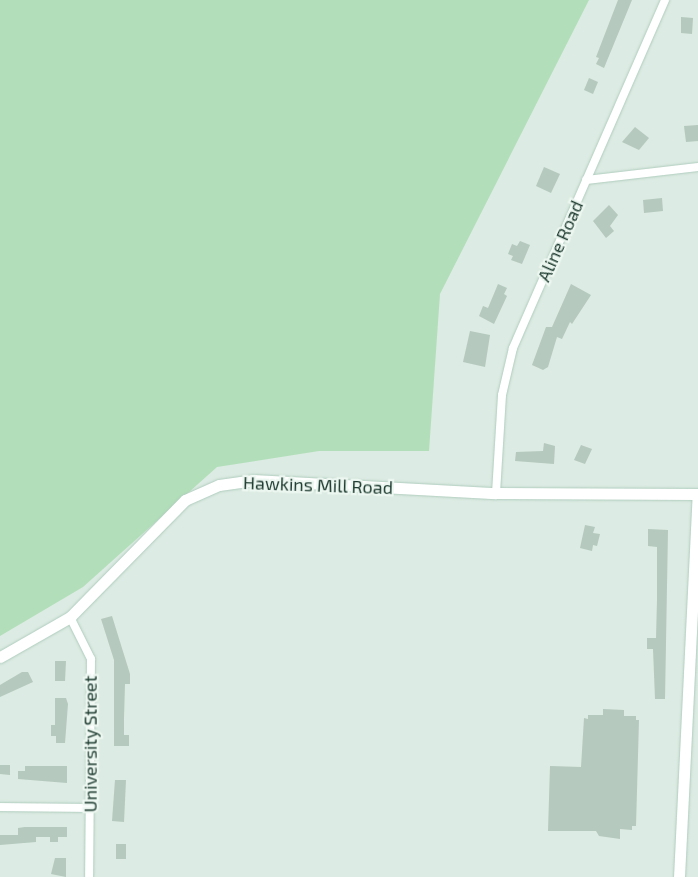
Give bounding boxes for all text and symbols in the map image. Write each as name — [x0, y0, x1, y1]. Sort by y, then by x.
street label: Aline Road — [533, 197, 587, 285]
street label: Hawkins Mill Road — [242, 472, 394, 498]
street label: University Street — [79, 675, 101, 813]

